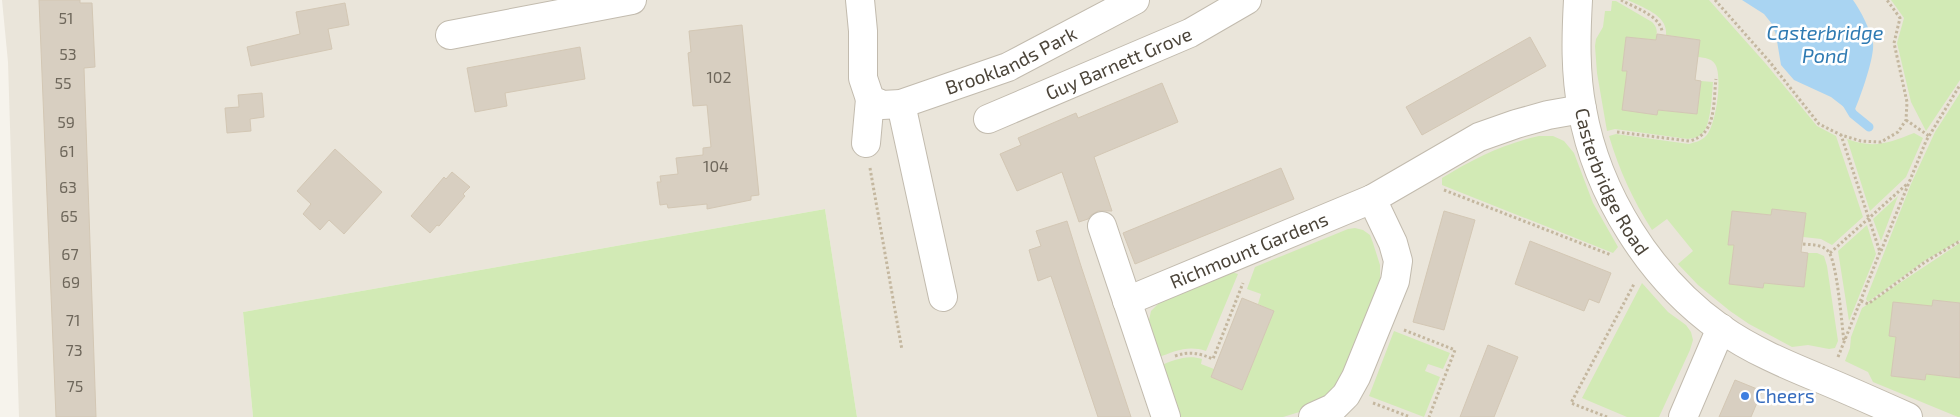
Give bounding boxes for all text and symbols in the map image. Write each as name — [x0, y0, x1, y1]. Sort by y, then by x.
house number: 51 — [59, 8, 73, 27]
water label: Casterbridge Pond — [1766, 20, 1884, 67]
street label: Brooklands Park — [942, 21, 1080, 99]
street label: Guy Barnett Grove — [1042, 22, 1195, 104]
house number: 53 — [59, 44, 77, 63]
house number: 102 — [706, 67, 732, 86]
house number: 55 — [54, 73, 72, 92]
street label: Casterbridge Road — [1571, 106, 1654, 259]
house number: 59 — [57, 112, 75, 131]
house number: 61 — [59, 141, 75, 160]
house number: 104 — [703, 156, 729, 175]
house number: 63 — [59, 177, 77, 196]
house number: 65 — [60, 206, 78, 225]
street label: Richmount Gardens — [1166, 207, 1331, 293]
house number: 67 — [61, 244, 79, 263]
house number: 69 — [62, 272, 80, 291]
house number: 71 — [66, 310, 80, 329]
house number: 73 — [65, 340, 83, 359]
house number: 75 — [67, 376, 83, 395]
place label: Cheers — [1755, 384, 1815, 407]
marker: Cheers — [1739, 390, 1751, 402]

